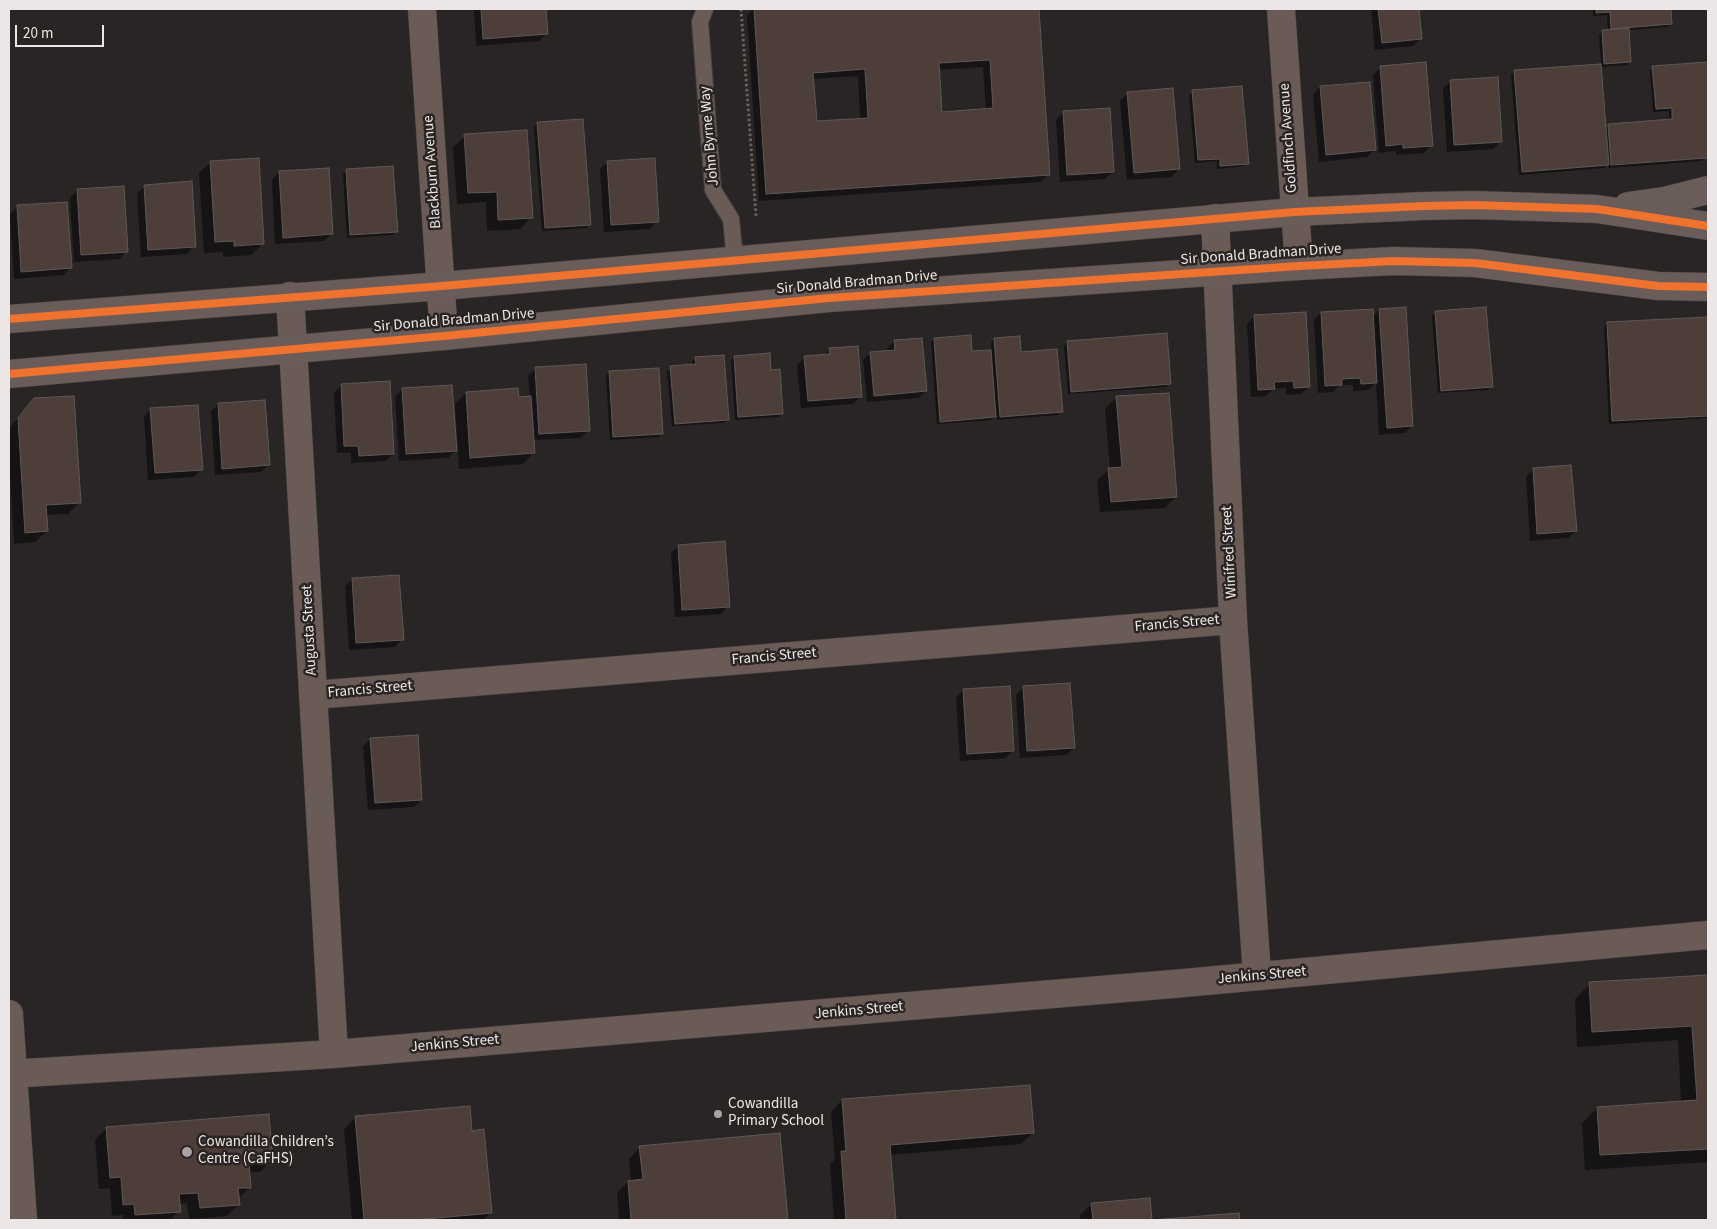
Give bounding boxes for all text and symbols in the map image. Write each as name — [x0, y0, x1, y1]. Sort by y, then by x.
scale bar — [18, 15, 106, 47]
text: 20 m — [23, 23, 53, 44]
street label: Goldfinch Avenue — [1276, 82, 1302, 194]
street label: John Byrne Way — [697, 85, 723, 187]
street label: Blackburn Avenue — [420, 115, 446, 229]
street label: Sir Donald Bradman Drive — [1180, 240, 1342, 270]
street label: Sir Donald Bradman Drive — [776, 267, 938, 299]
street label: Sir Donald Bradman Drive — [373, 305, 535, 337]
street label: Winifred Street — [1219, 505, 1241, 599]
street label: Augusta Street — [299, 584, 321, 676]
street label: Francis Street — [1134, 611, 1220, 637]
street label: Francis Street — [731, 644, 817, 670]
street label: Francis Street — [327, 677, 413, 703]
street label: Jenkins Street — [1217, 963, 1307, 989]
street label: Jenkins Street — [814, 998, 904, 1024]
street label: Jenkins Street — [410, 1031, 500, 1057]
place label: Cowandilla Primary School — [728, 1096, 824, 1131]
marker: Cowandilla Primary School — [712, 1108, 724, 1120]
place label: Cowandilla Children’s Centre (CaFHS) — [198, 1134, 334, 1169]
marker: Cowandilla Children’s Centre (CaFHS) — [180, 1145, 194, 1159]

